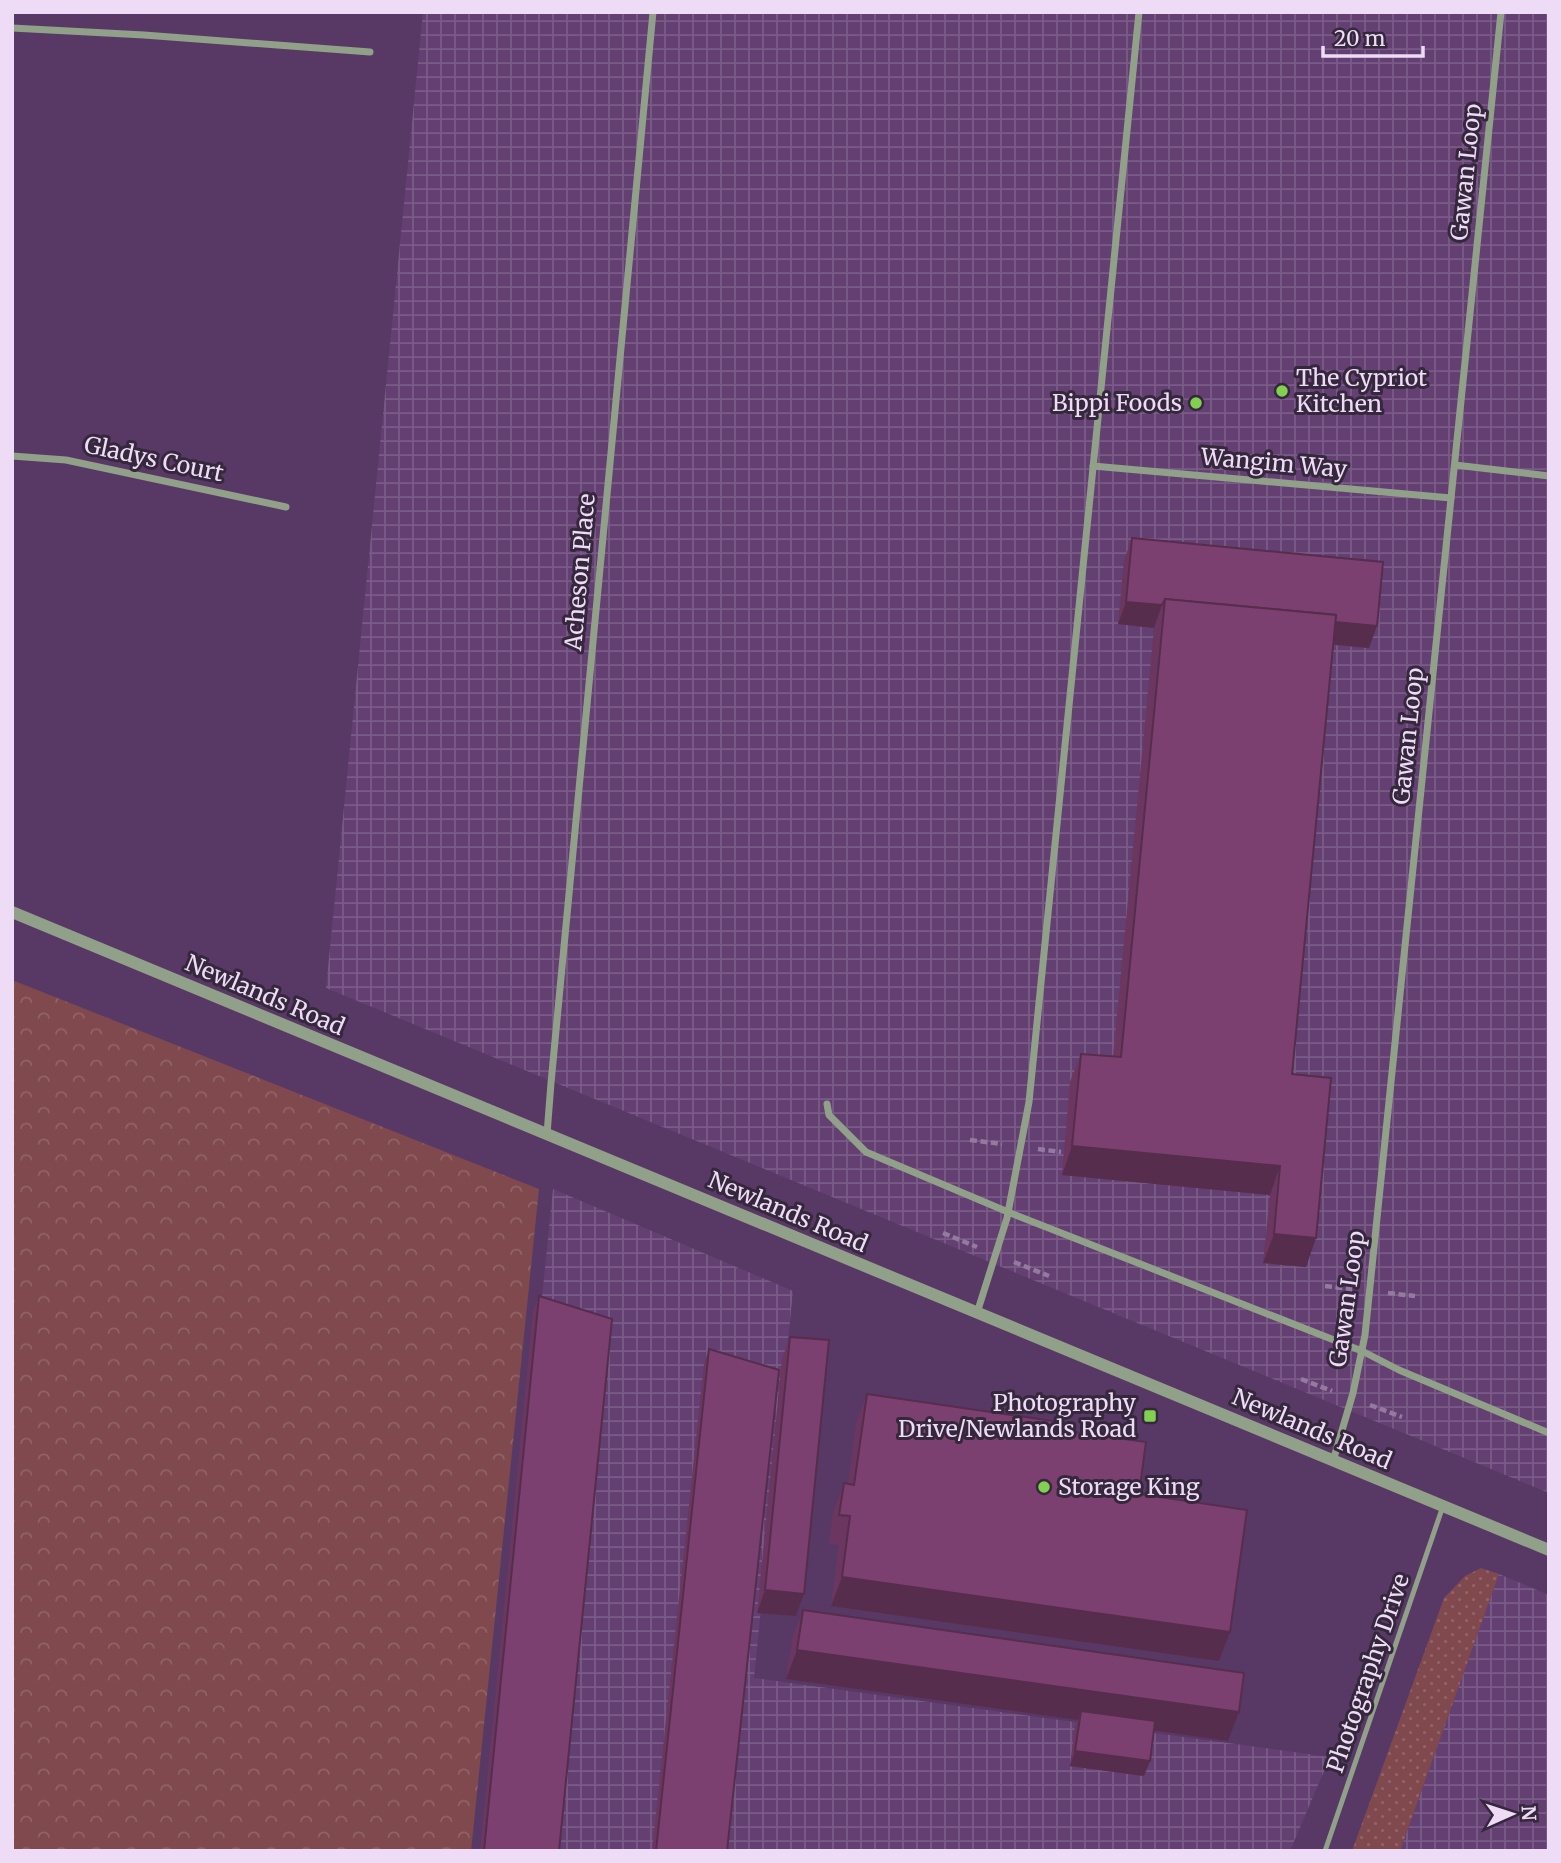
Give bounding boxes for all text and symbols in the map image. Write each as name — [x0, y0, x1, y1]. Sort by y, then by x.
scale bar — [1323, 14, 1423, 58]
text: 20 m — [1334, 25, 1386, 52]
street label: Gawan Loop — [1444, 102, 1487, 242]
place label: The Cypriot Kitchen — [1296, 363, 1427, 418]
marker: The Cypriot Kitchen — [1274, 383, 1290, 399]
place label: Bippi Foods — [1052, 388, 1182, 417]
marker: Bippi Foods — [1188, 395, 1204, 411]
street label: Gladys Court — [82, 430, 226, 487]
street label: Wangim Way — [1199, 442, 1349, 483]
street label: Acheson Place — [558, 492, 601, 653]
street label: Gawan Loop — [1386, 666, 1429, 806]
street label: Newlands Road — [181, 948, 349, 1041]
street label: Newlands Road — [704, 1165, 872, 1258]
street label: Gawan Loop — [1323, 1229, 1370, 1369]
street label: Newlands Road — [1228, 1382, 1396, 1475]
place label: Photography Drive/Newlands Road — [898, 1388, 1137, 1443]
marker: Photography Drive/Newlands Road — [1142, 1408, 1158, 1424]
place label: Storage King — [1058, 1472, 1200, 1501]
marker: Storage King — [1036, 1479, 1052, 1495]
street label: Photography Drive — [1320, 1570, 1415, 1776]
north arrow — [1477, 1779, 1547, 1849]
text: N — [1517, 1805, 1541, 1821]

